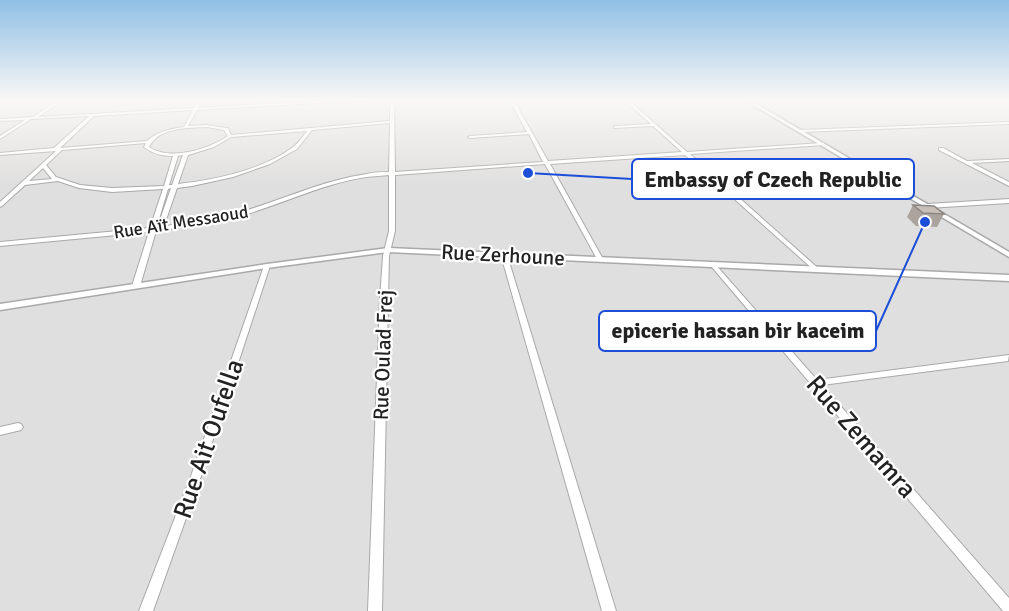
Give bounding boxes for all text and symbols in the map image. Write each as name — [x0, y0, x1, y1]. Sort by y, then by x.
callout: Embassy of Czech Republic — [632, 159, 914, 199]
text: Embassy of Czech Republic — [644, 166, 902, 193]
street label: Rue Aït Messaoud — [112, 200, 250, 244]
street label: Rue Zerhoune — [440, 239, 566, 271]
street label: Rue Oulad Frej — [368, 289, 398, 421]
callout: epicerie hassan bir kaceim — [599, 311, 876, 351]
text: epicerie hassan bir kaceim — [612, 317, 865, 344]
street label: Rue Ait Oufella — [167, 355, 251, 523]
street label: Rue Zemamra — [799, 369, 923, 505]

